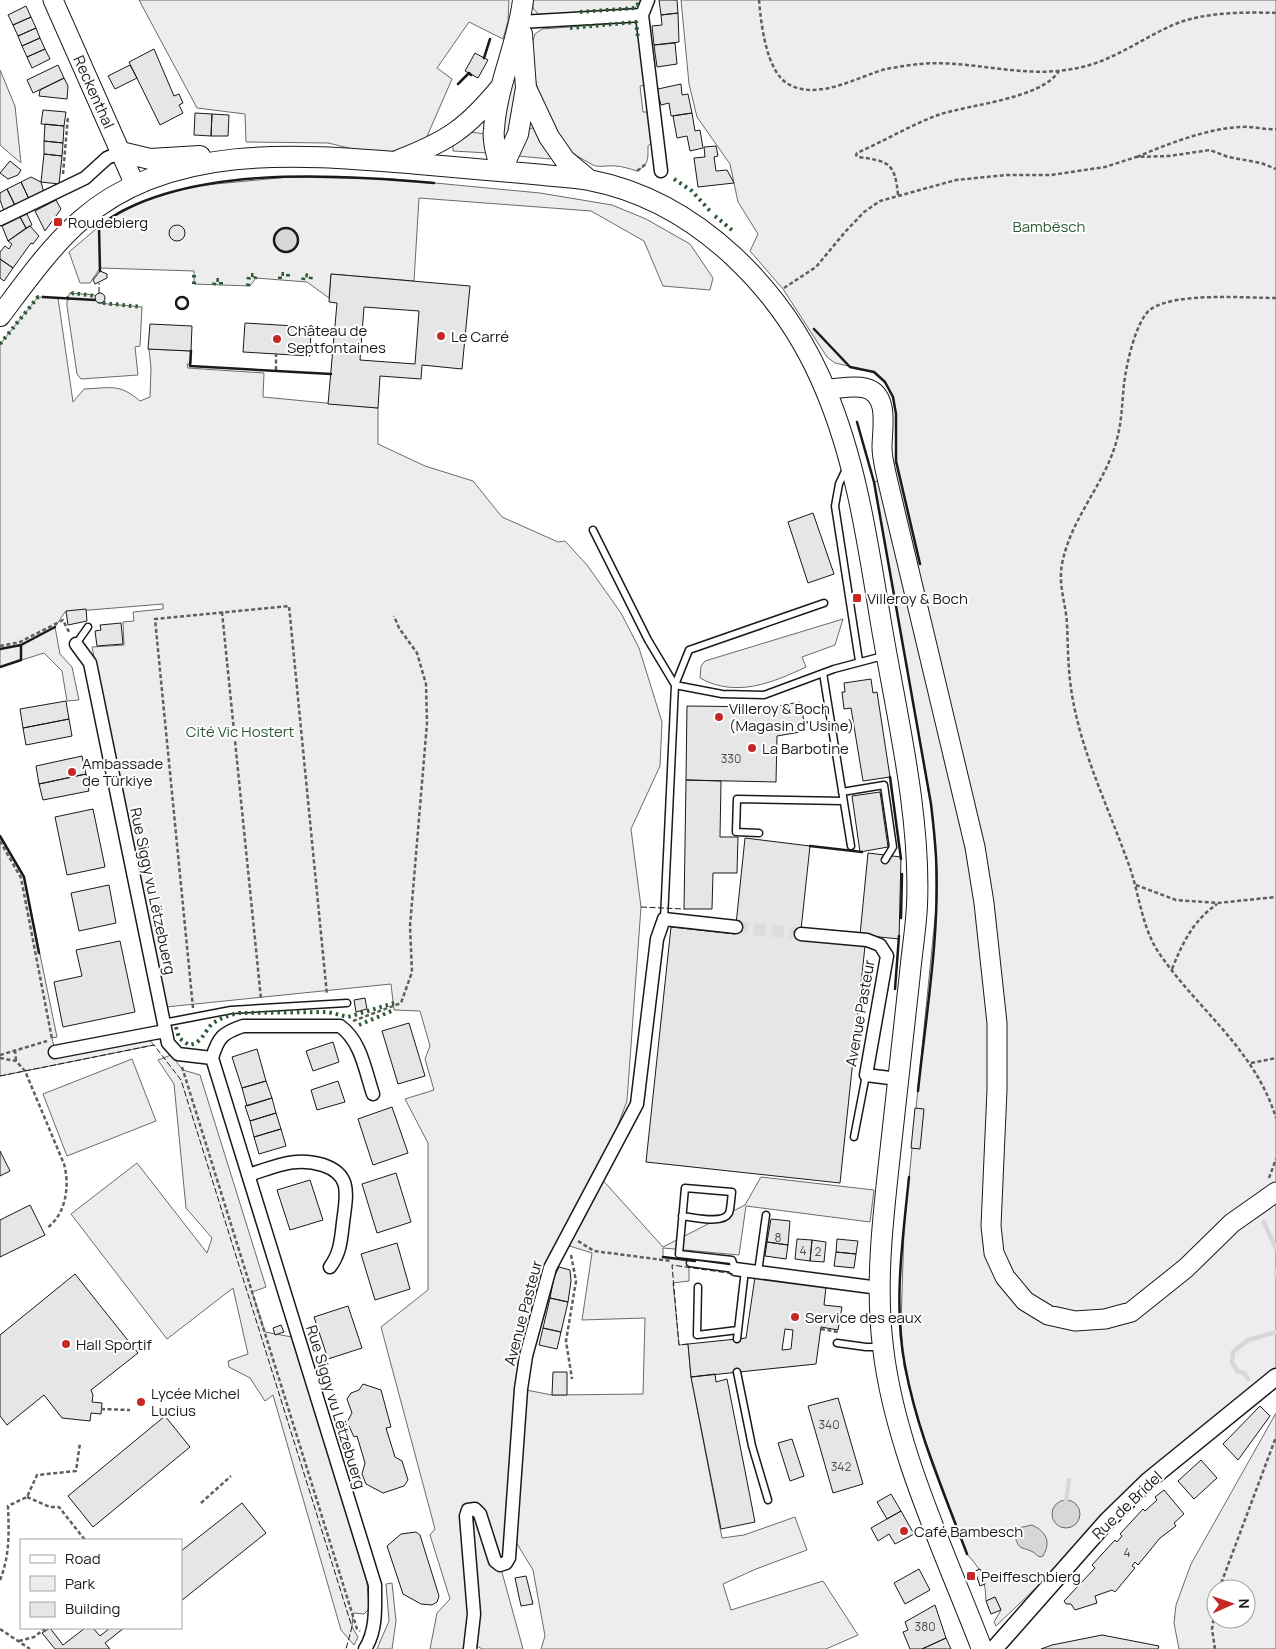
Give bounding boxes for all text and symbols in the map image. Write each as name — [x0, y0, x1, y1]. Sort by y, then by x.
street label: Reckenthal — [69, 52, 119, 132]
place label: Roudebierg — [68, 212, 148, 233]
marker: Roudebierg — [52, 216, 64, 228]
park label: Bambësch — [1013, 216, 1086, 237]
place label: Château de Septfontaines — [287, 320, 386, 358]
place label: Le Carré — [451, 326, 509, 347]
marker: Le Carré — [435, 330, 447, 342]
marker: Château de Septfontaines — [271, 333, 283, 345]
place label: Villeroy & Boch — [867, 588, 968, 609]
marker: Villeroy & Boch — [851, 592, 863, 604]
place label: Villeroy & Boch (Magasin d'Usine) — [729, 698, 854, 736]
marker: Villeroy & Boch (Magasin d'Usine) — [713, 711, 725, 723]
park label: Cité Vic Hostert — [186, 721, 294, 742]
place label: La Barbotine — [762, 738, 849, 759]
marker: La Barbotine — [746, 742, 758, 754]
house number: 330 — [721, 750, 741, 767]
place label: Ambassade de Türkiye — [82, 753, 163, 791]
marker: Ambassade de Türkiye — [66, 766, 78, 778]
street label: Rue Siggy vu Lëtzebuerg — [125, 806, 181, 976]
street label: Avenue Pasteur — [840, 957, 880, 1068]
house number: 8 — [775, 1229, 782, 1246]
house number: 4 — [799, 1242, 807, 1259]
house number: 2 — [815, 1243, 822, 1260]
street label: Avenue Pasteur — [499, 1258, 547, 1368]
place label: Service des eaux — [805, 1307, 922, 1328]
marker: Service des eaux — [789, 1311, 801, 1323]
street label: Rue Siggy vu Lëtzebuerg — [301, 1323, 371, 1491]
place label: Hall Sportif — [76, 1334, 153, 1355]
marker: Hall Sportif — [60, 1338, 72, 1350]
place label: Lycée Michel Lucius — [151, 1383, 240, 1421]
marker: Lycée Michel Lucius — [135, 1396, 147, 1408]
house number: 340 — [818, 1416, 840, 1433]
house number: 342 — [831, 1458, 851, 1475]
street label: Rue de Bridel — [1087, 1466, 1167, 1544]
place label: Café Bambesch — [914, 1521, 1023, 1542]
marker: Café Bambesch — [898, 1525, 910, 1537]
legend — [20, 1539, 182, 1629]
house number: 4 — [1123, 1544, 1131, 1561]
text: Road — [65, 1548, 101, 1569]
place label: Peiffeschbierg — [981, 1566, 1081, 1587]
marker: Peiffeschbierg — [965, 1570, 977, 1582]
text: Park — [65, 1573, 95, 1594]
north arrow — [1206, 1579, 1256, 1629]
text: Building — [65, 1598, 120, 1619]
text: N — [1235, 1598, 1254, 1609]
house number: 380 — [915, 1618, 935, 1635]

